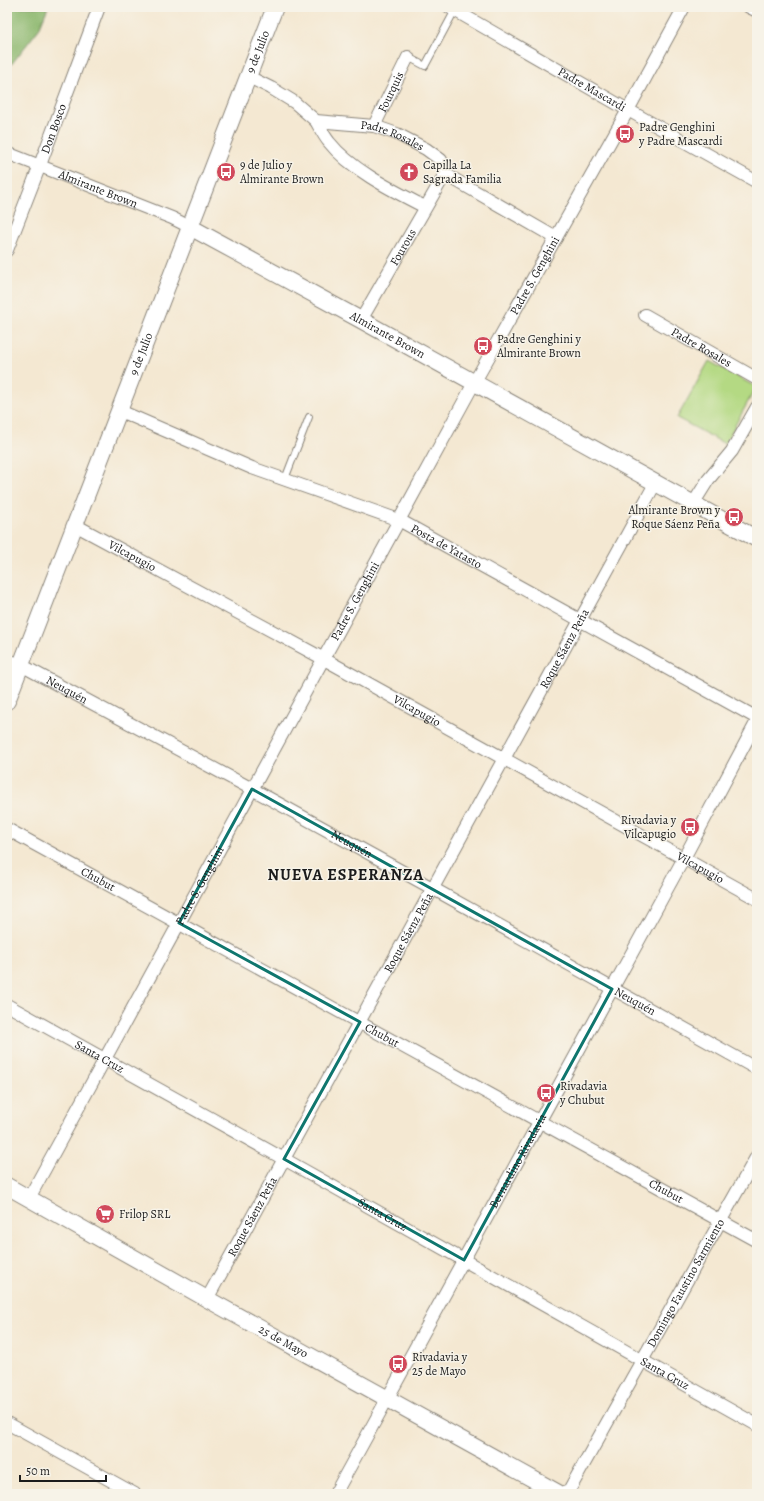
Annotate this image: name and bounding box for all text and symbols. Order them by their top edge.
street label: 9 de Julio [242,28,273,75]
street label: Padre Mascardi [555,63,629,115]
street label: Fourquis [374,69,408,115]
street label: Don Bosco [37,101,70,156]
street label: Padre Rosales [360,117,427,155]
place label: Padre Genghini y Padre Mascardi [638,119,723,149]
bus stop icon: Padre Genghini y Padre Mascardi [614,123,636,145]
place label: 9 de Julio y Almirante Brown [239,157,324,187]
place label: Capilla La Sagrada Familia [423,157,502,187]
bus stop icon: 9 de Julio y Almirante Brown [215,161,237,183]
church icon: Capilla La Sagrada Familia [398,161,420,183]
street label: Almirante Brown [55,166,141,212]
street label: Fourous [386,226,420,268]
street label: Padre S. Genghini [506,233,563,318]
street label: Almirante Brown [346,307,428,362]
street label: Padre Rosales [668,324,735,371]
street label: 9 de Julio [126,330,156,378]
place label: Padre Genghini y Almirante Brown [496,331,581,361]
bus stop icon: Padre Genghini y Almirante Brown [472,335,494,357]
place label: Almirante Brown y Roque Sáenz Peña [628,502,721,532]
bus stop icon: Almirante Brown y Roque Sáenz Peña [723,506,745,528]
street label: Posta de Yatasto [408,520,485,572]
street label: Vilcapugio [105,536,159,575]
street label: Padre S. Genghini [327,559,383,643]
street label: Roque Sáenz Peña [536,606,593,692]
street label: Neuquén [43,672,91,708]
street label: Vilcapugio [389,690,444,730]
place label: Rivadavia y Vilcapugio [621,812,677,842]
bus stop icon: Rivadavia y Vilcapugio [679,816,701,838]
street label: Neuquén [328,826,376,862]
street label: Padre S. Genghini [172,843,228,928]
street label: Vilcapugio [673,847,727,887]
street label: Chubut [78,863,118,895]
district label: NUEVA ESPERANZA [268,864,424,886]
street label: Roque Sáenz Peña [380,890,437,975]
street label: Neuquén [612,983,659,1019]
street label: Chubut [362,1019,402,1051]
street label: Santa Cruz [72,1036,127,1077]
place label: Rivadavia y Chubut [559,1078,608,1108]
bus stop icon: Rivadavia y Chubut [535,1082,557,1104]
street label: Bernardino Rivadavia [485,1110,551,1211]
street label: Roque Sáenz Peña [224,1173,281,1259]
street label: Chubut [646,1175,686,1207]
street label: Santa Cruz [355,1194,410,1235]
supermarket icon: Frilop SRL [94,1203,116,1225]
place label: Frilop SRL [119,1206,171,1222]
street label: Domingo Faustino Sarmiento [643,1216,728,1350]
street label: 25 de Mayo [256,1321,311,1361]
place label: Rivadavia y 25 de Mayo [412,1349,468,1379]
bus stop icon: Rivadavia y 25 de Mayo [387,1353,409,1375]
street label: Santa Cruz [637,1353,692,1393]
scale bar [20,1457,106,1483]
text: 50 m [26,1463,50,1479]

